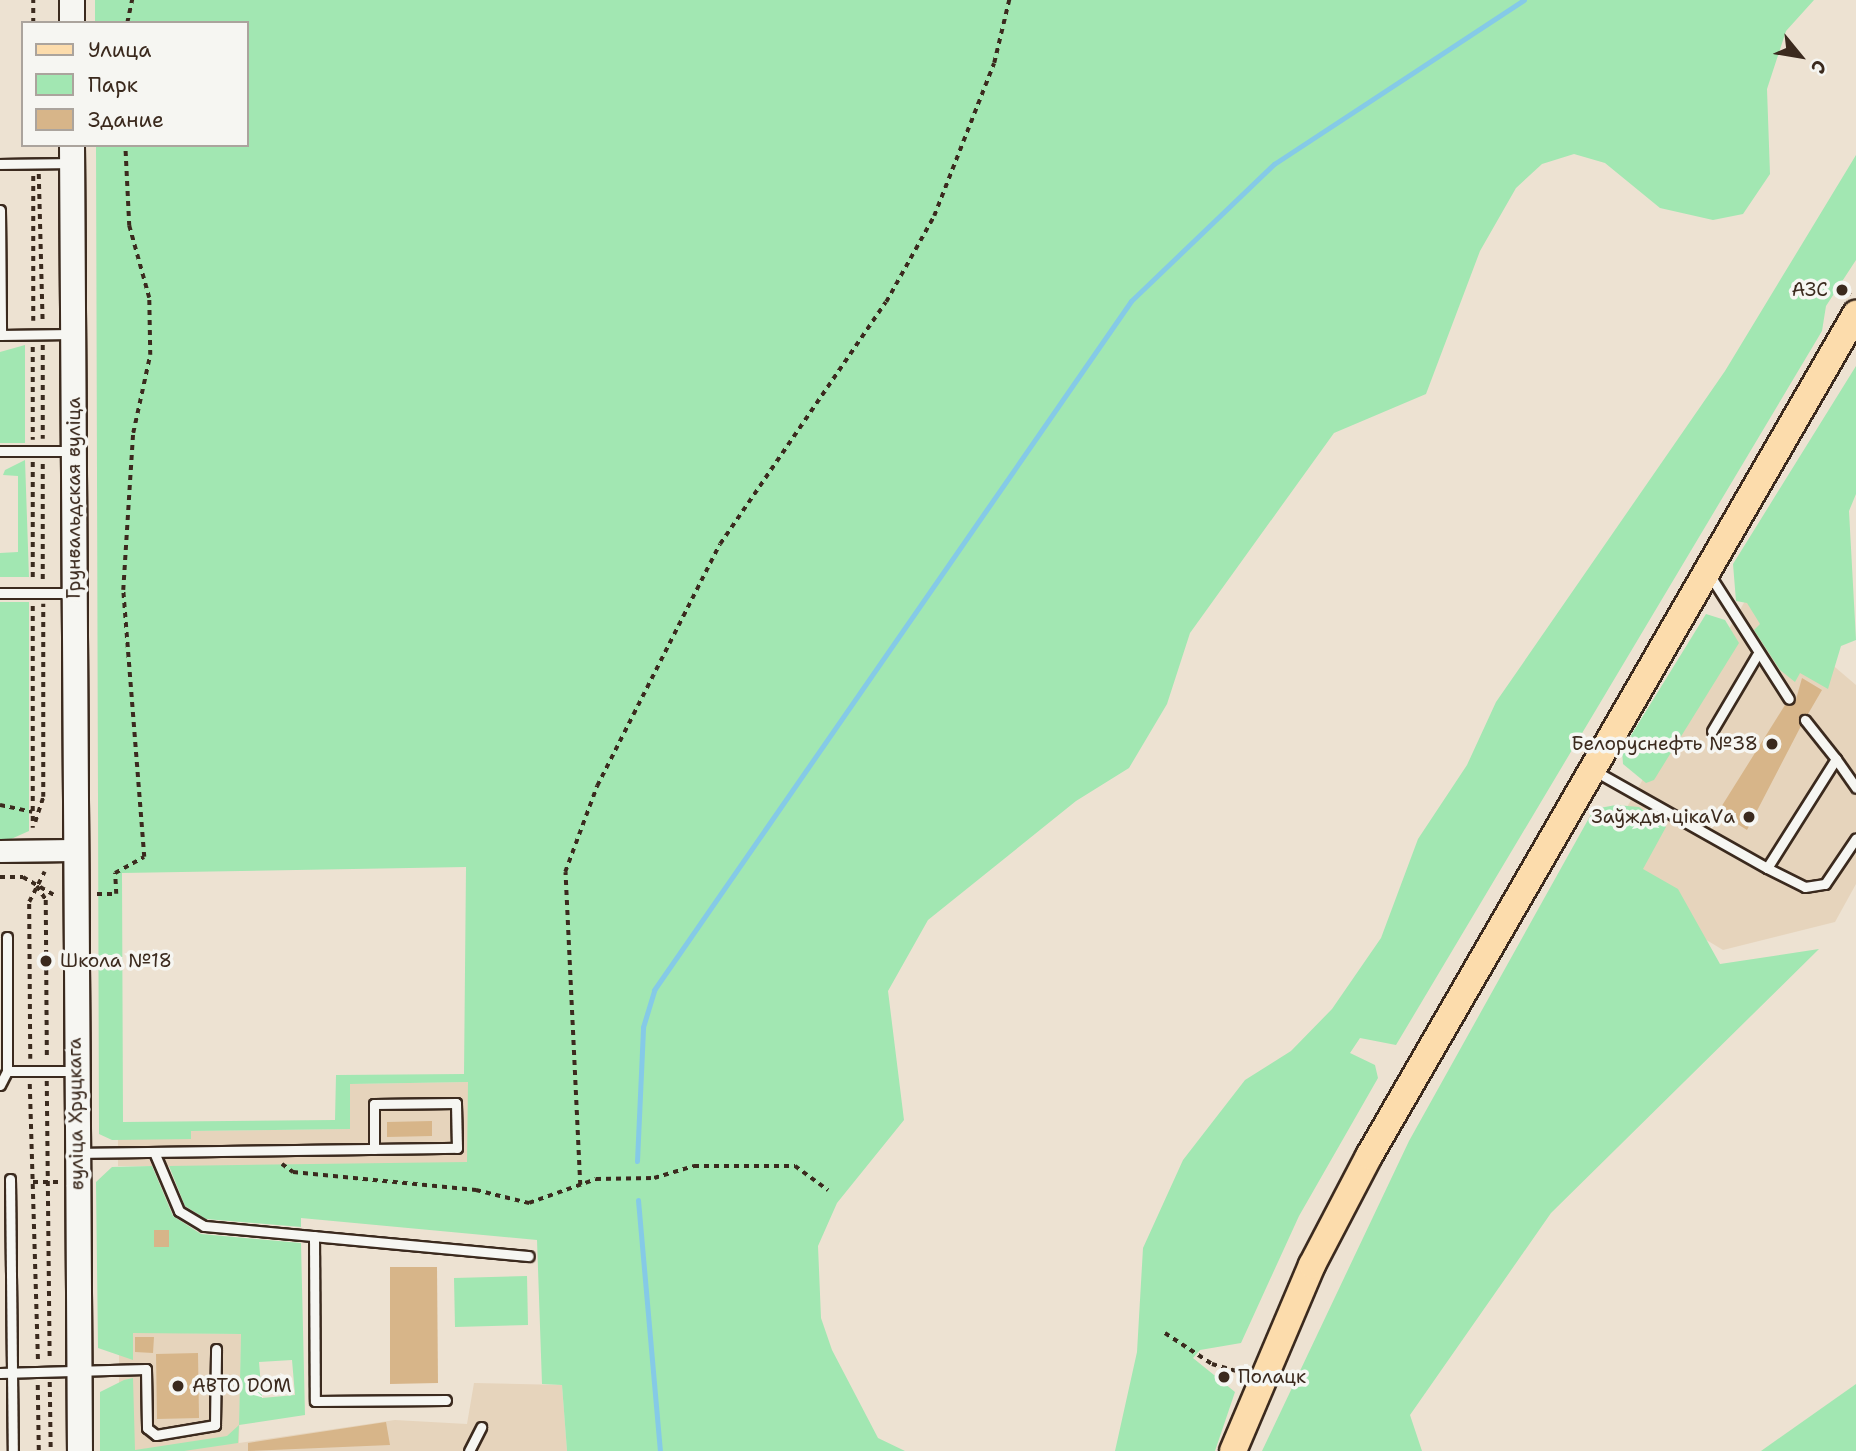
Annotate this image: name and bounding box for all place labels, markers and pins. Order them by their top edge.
place label: АЗС [1792,279,1828,301]
marker: АЗС [1834,282,1850,298]
place label: Белоруснефть №38 [1571,733,1758,755]
marker: Белоруснефть №38 [1764,736,1780,752]
place label: Заўжды цікаVа [1591,806,1735,828]
marker: Заўжды цікаVа [1741,809,1757,825]
place label: Школа №18 [60,950,172,972]
marker: Школа №18 [38,953,54,969]
place label: Полацк [1238,1366,1306,1388]
marker: Полацк [1216,1369,1232,1385]
place label: АВТО DOM [192,1375,291,1397]
marker: АВТО DOM [170,1378,186,1394]

